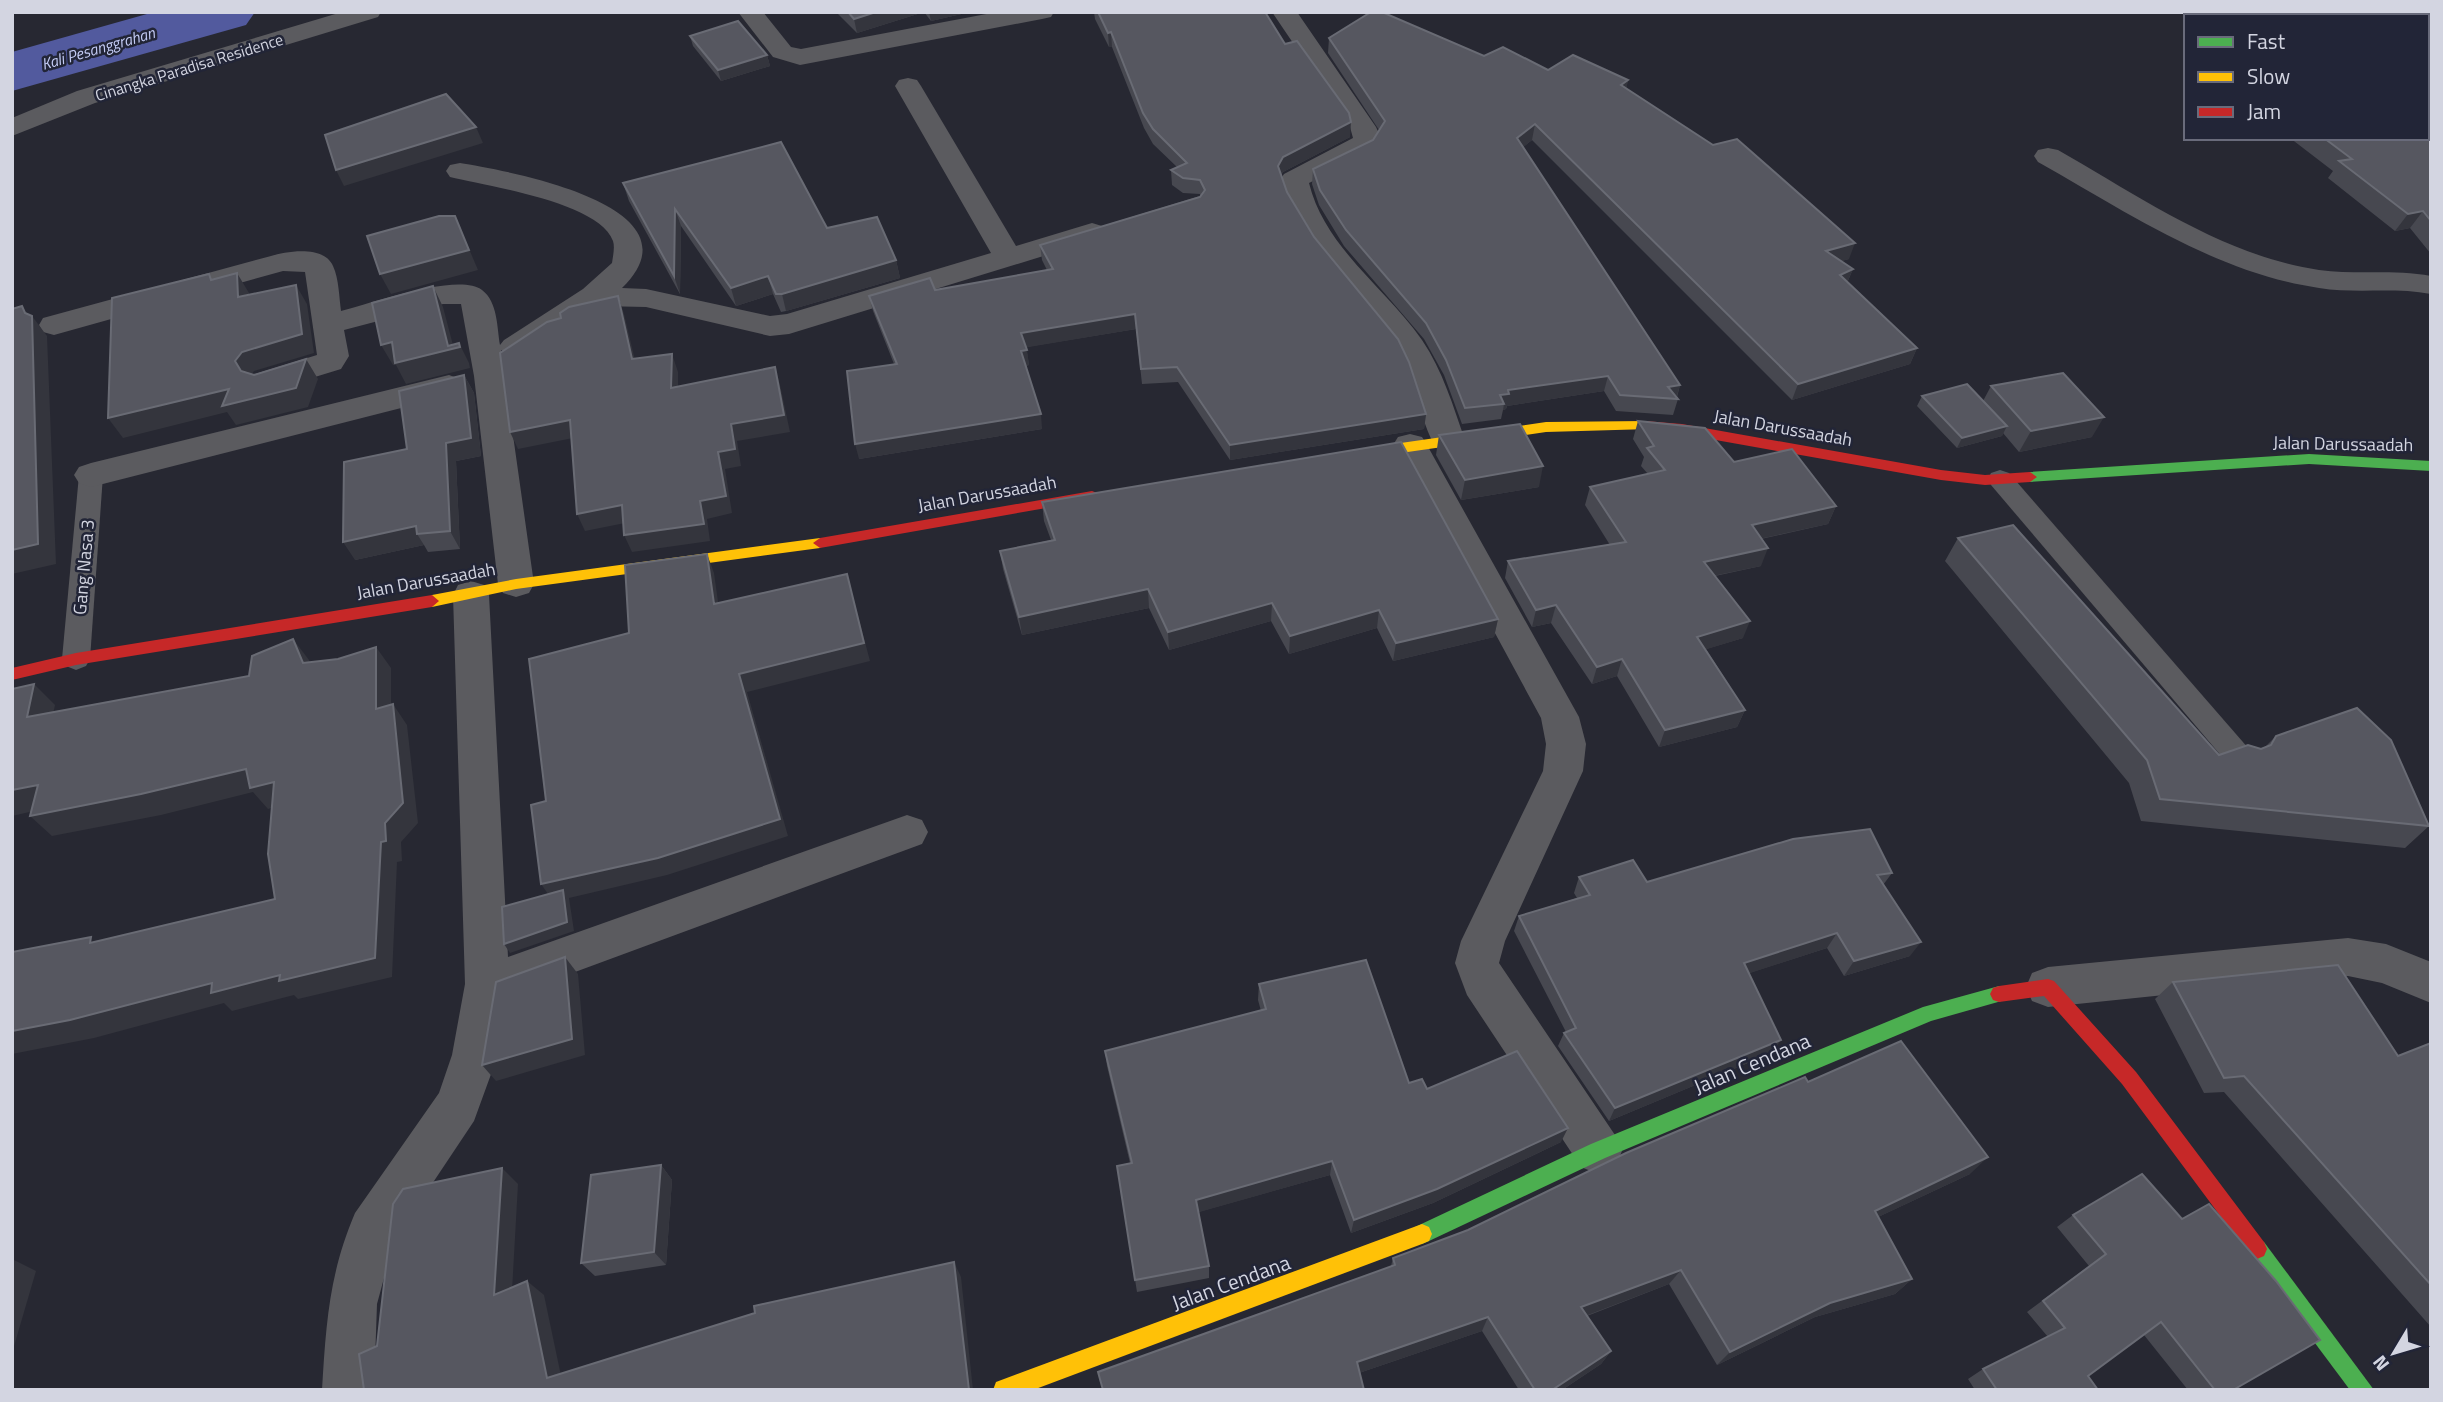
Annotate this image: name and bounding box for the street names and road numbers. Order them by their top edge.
street label: Cinangka Paradisa Residence [92,27,286,107]
street label: Jalan Darussaadah [1712,402,1855,453]
street label: Jalan Darussaadah [2273,429,2413,458]
street label: Jalan Darussaadah [915,468,1058,519]
street label: Gang Nasa 3 [66,518,101,616]
street label: Jalan Darussaadah [354,555,497,606]
street label: Jalan Cendana [1688,1024,1816,1102]
street label: Jalan Cendana [1167,1246,1295,1318]

